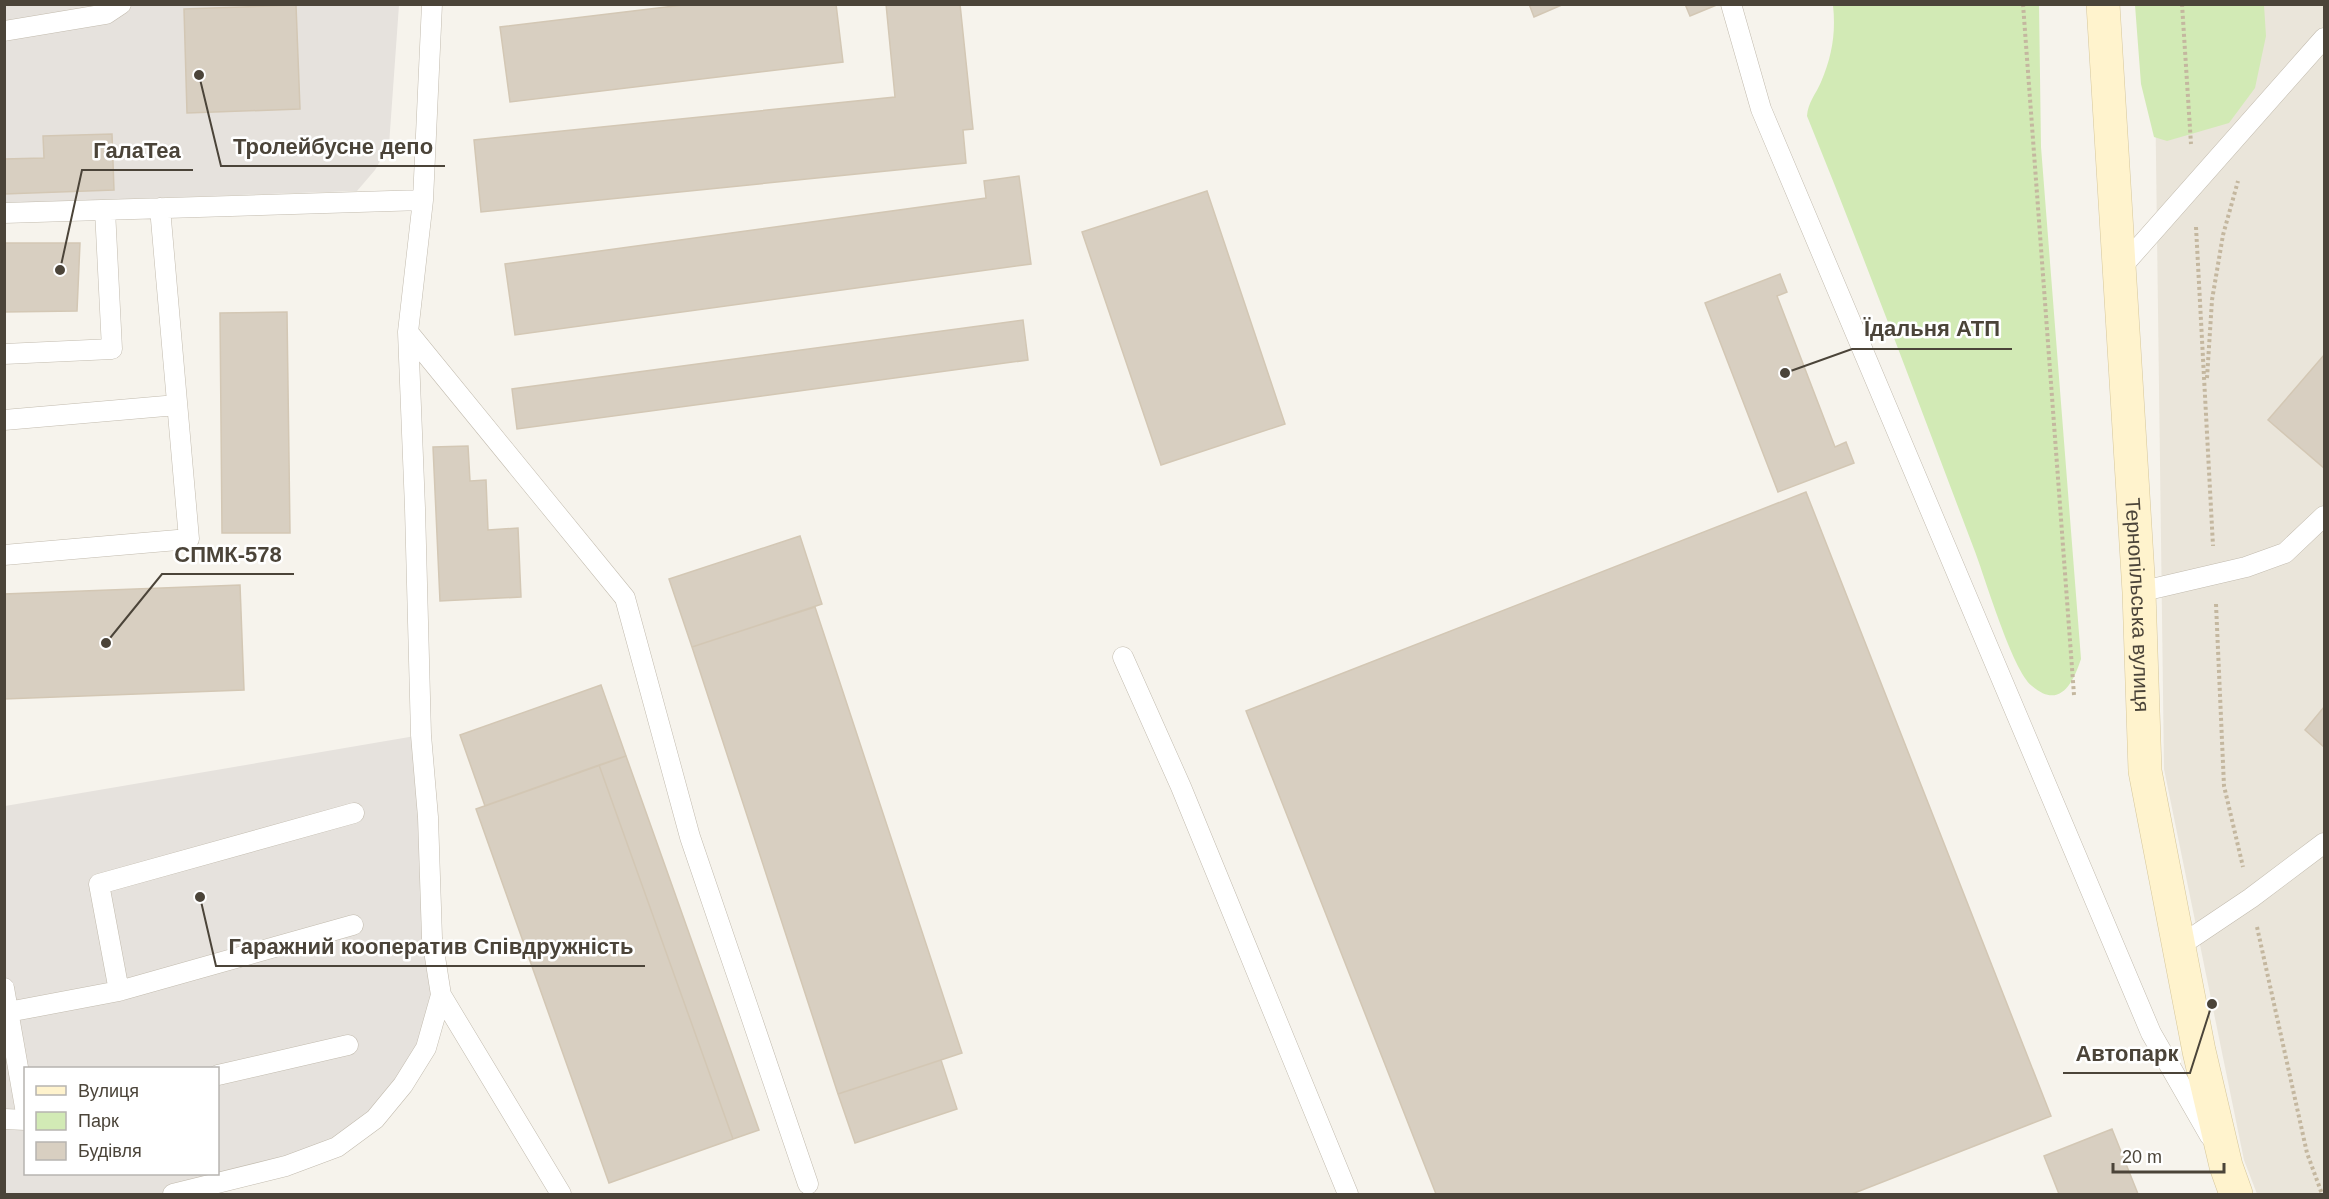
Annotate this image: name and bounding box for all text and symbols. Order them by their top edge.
callout: Тролейбусне депо [221,126,445,166]
callout: ГалаТеа [82,130,193,170]
text: Тролейбусне депо [233,134,433,159]
text: ГалаТеа [93,138,181,163]
callout: Їдальня АТП [1852,309,2012,349]
text: Їдальня АТП [1863,316,2000,341]
street label: Тернопільська вулиця [2122,497,2155,712]
callout: СПМК-578 [162,534,294,574]
text: СПМК-578 [174,542,282,567]
callout: Гаражний кооператив Співдружність [216,926,645,966]
text: Гаражний кооператив Співдружність [229,934,633,959]
callout: Автопарк [2063,1033,2190,1073]
text: Автопарк [2075,1041,2179,1066]
legend [24,1067,219,1175]
text: Вулиця [78,1081,139,1101]
text: Парк [78,1111,119,1131]
scale bar [2113,1136,2224,1174]
text: Будівля [78,1141,142,1161]
text: 20 m [2122,1147,2162,1167]

